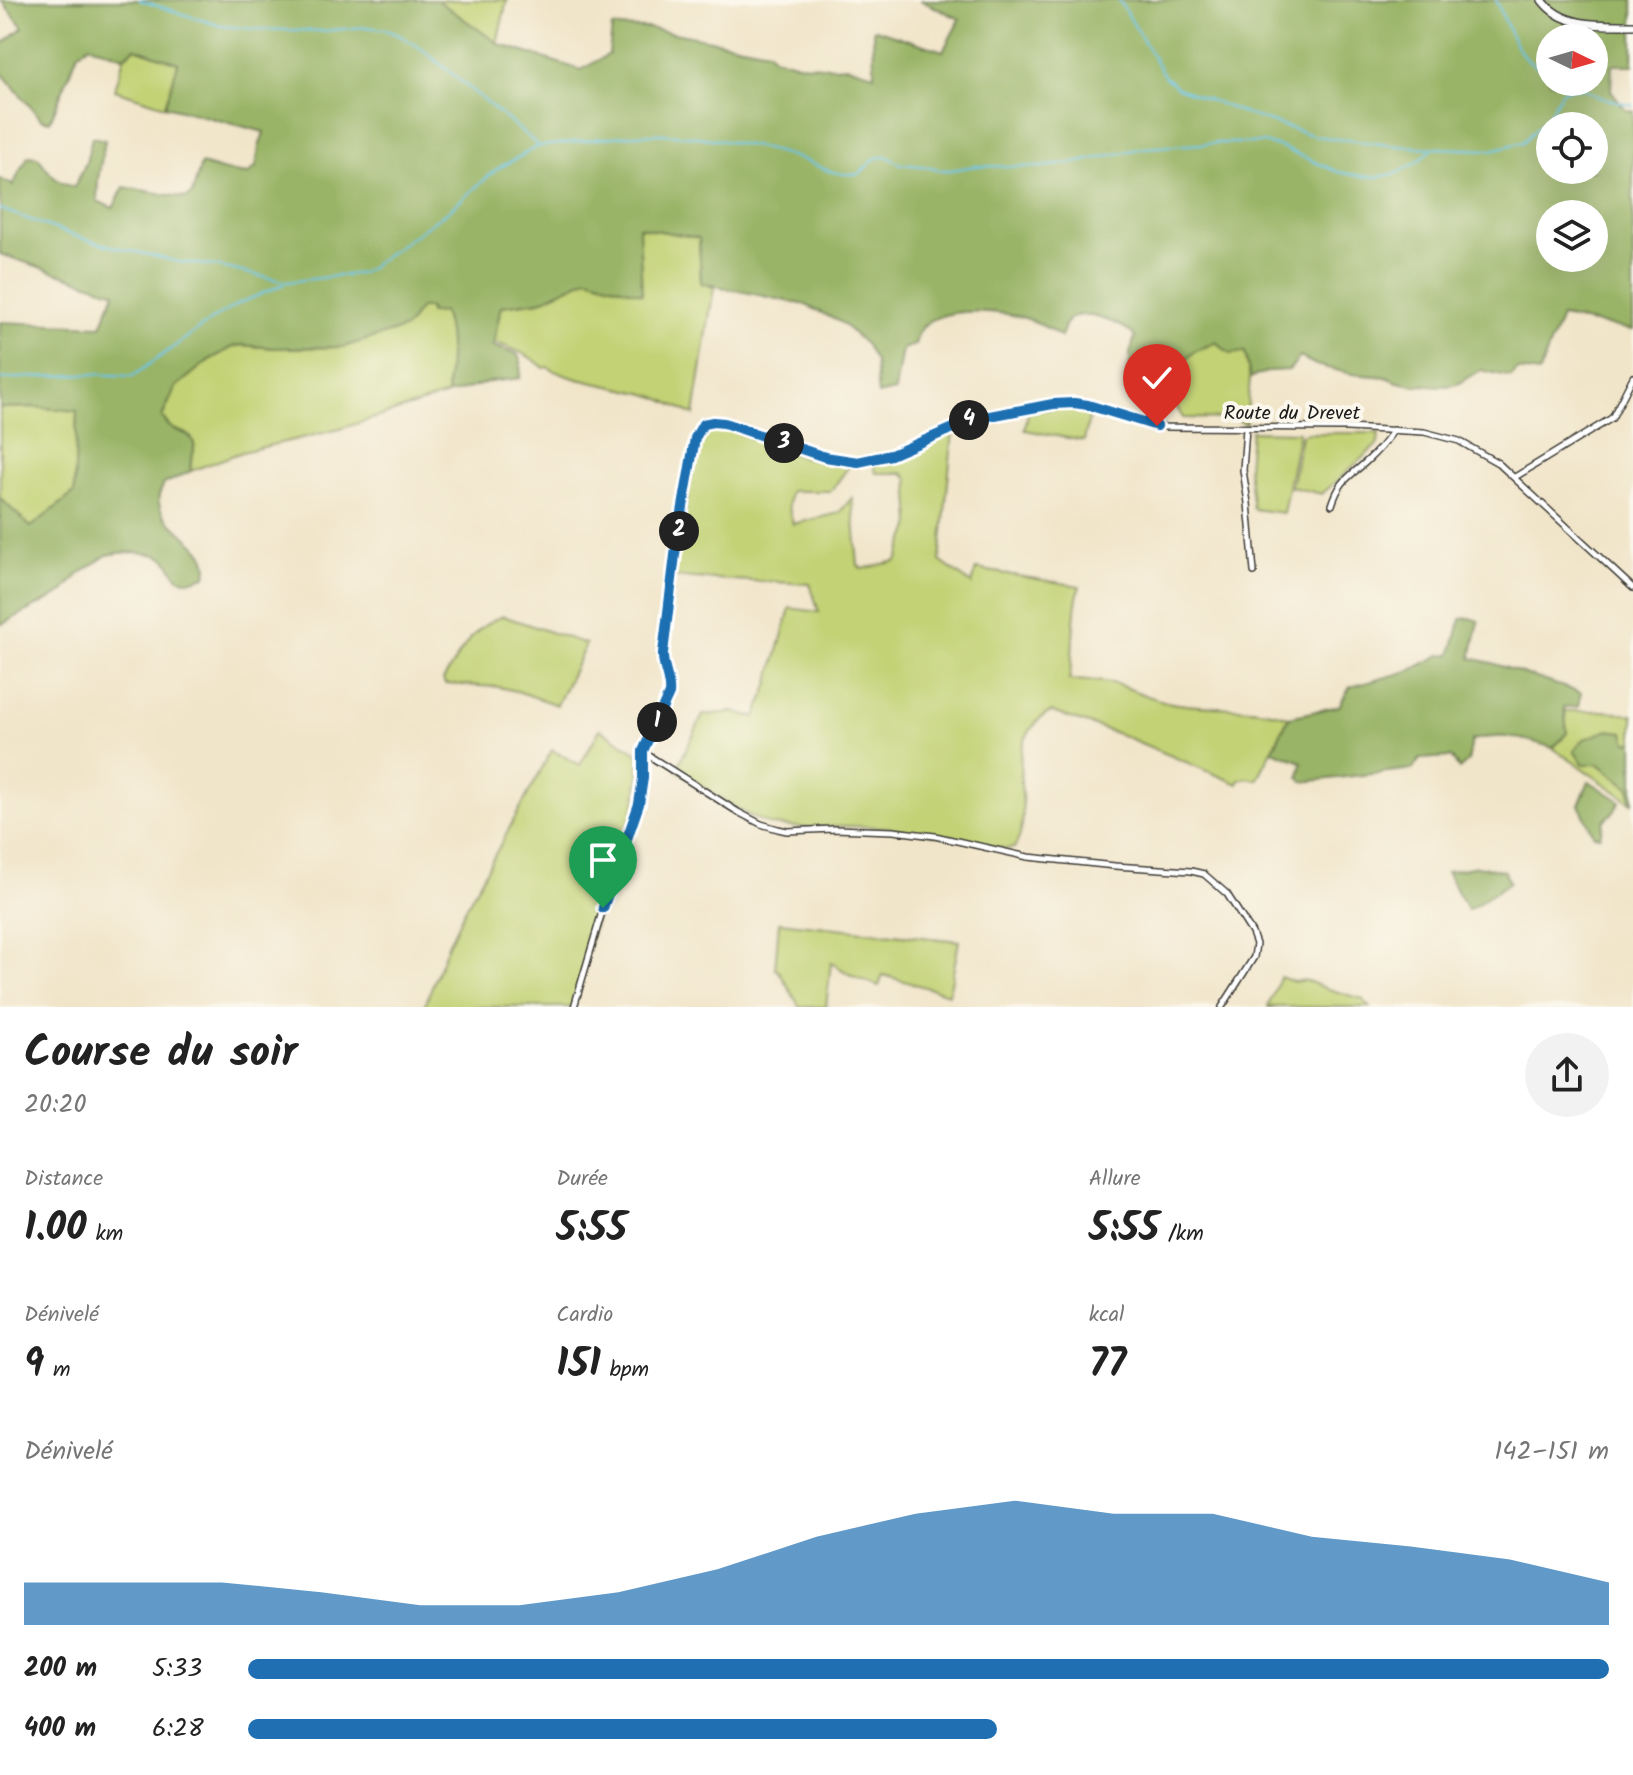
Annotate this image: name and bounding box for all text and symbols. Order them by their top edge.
north arrow [1536,24,1608,96]
map controls [1536,24,1608,272]
button: locate [1536,112,1608,184]
button: layers [1536,200,1608,272]
pin [1123,344,1191,426]
icon: check [1135,356,1179,400]
street label: Route du Drevet [1224,398,1360,430]
pin: 4 [949,400,989,440]
text: 4 [963,402,975,437]
pin: 3 [764,423,804,463]
text: 3 [778,425,790,460]
pin: 2 [659,511,699,551]
text: 2 [673,513,685,548]
pin: 1 [637,702,677,742]
text: 1 [654,704,660,739]
pin [569,826,637,908]
icon: arrive [581,838,625,882]
text: Course du soir [24,1019,298,1089]
button: share [1525,1033,1609,1117]
text: 20:20 [24,1084,87,1126]
text: Distance [24,1162,103,1197]
text: Durée [556,1162,608,1197]
text: Allure [1089,1162,1141,1197]
text: 1.00 [24,1197,87,1261]
text: 5:55 [556,1197,627,1261]
text: 5:55 [1089,1197,1159,1261]
text: km [87,1217,123,1252]
text: /km [1159,1217,1204,1252]
text: Dénivelé [24,1298,99,1333]
text: Cardio [556,1298,613,1333]
text: kcal [1089,1298,1124,1333]
text: 9 [24,1333,44,1397]
text: 151 [556,1333,601,1397]
text: 77 [1089,1333,1126,1397]
text: m [44,1353,71,1388]
text: bpm [601,1353,649,1388]
text: Dénivelé [24,1431,113,1473]
text: 142–151 m [1494,1431,1609,1473]
text: 200 m [24,1648,97,1690]
text: 5:33 [152,1648,202,1690]
text: 400 m [24,1708,96,1750]
text: 6:28 [152,1708,204,1750]

